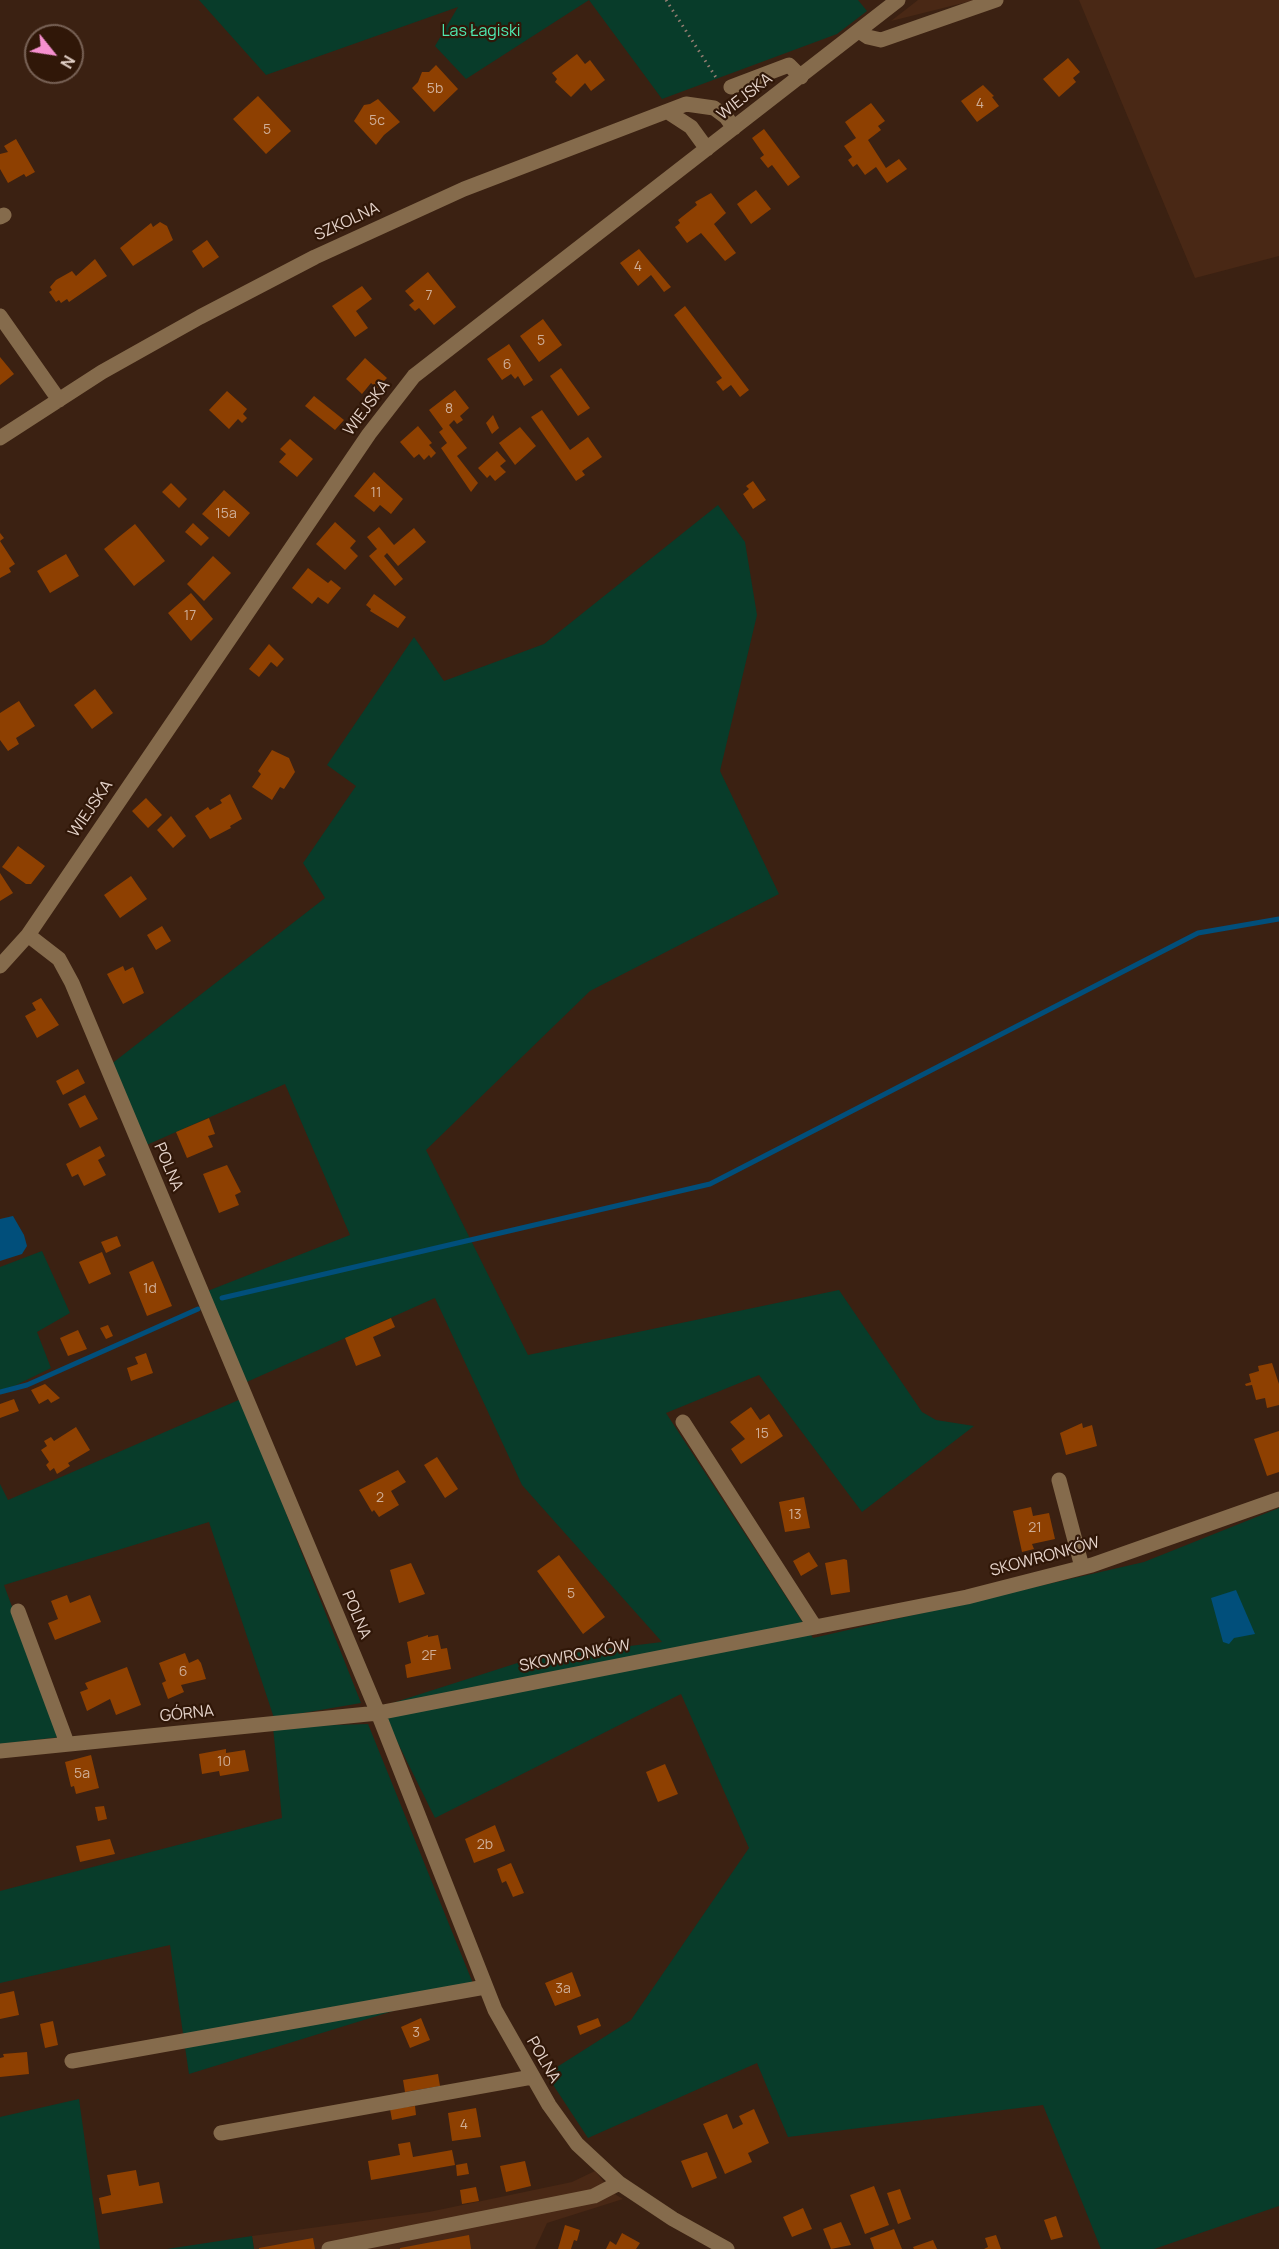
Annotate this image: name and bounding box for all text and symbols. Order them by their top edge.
park label: Las Łagiski [441,22,521,42]
north arrow [24,24,84,84]
text: N [55,52,80,72]
street label: WIEJSKA [714,70,776,124]
house number: 5b [427,81,443,97]
house number: 4 [976,96,984,112]
house number: 5c [369,113,385,129]
house number: 5 [263,122,271,138]
street label: SZKOLNA [311,199,383,245]
house number: 4 [634,259,642,275]
house number: 7 [425,288,433,304]
house number: 5 [537,333,545,349]
house number: 6 [503,357,511,373]
street label: WIEJSKA [340,376,394,440]
house number: 8 [445,401,453,417]
house number: 11 [371,485,381,501]
house number: 15a [215,506,237,522]
house number: 17 [184,608,196,624]
street label: WIEJSKA [65,777,117,841]
street label: POLNA [149,1140,187,1194]
house number: 1d [143,1281,157,1297]
house number: 15 [755,1426,769,1442]
house number: 2 [376,1490,384,1506]
house number: 13 [788,1507,802,1523]
house number: 21 [1028,1520,1042,1536]
street label: SKOWRONKÓW [988,1533,1102,1581]
house number: 5 [567,1586,575,1602]
street label: POLNA [337,1588,375,1642]
street label: SKOWRONKÓW [518,1636,632,1676]
house number: 2F [421,1648,437,1664]
house number: 6 [179,1664,187,1680]
street label: GÓRNA [159,1702,215,1726]
house number: 10 [217,1754,231,1770]
house number: 5a [74,1766,90,1782]
house number: 2b [477,1837,493,1853]
house number: 3a [555,1981,571,1997]
house number: 3 [412,2025,420,2041]
street label: POLNA [522,2033,564,2087]
house number: 4 [460,2117,468,2133]

